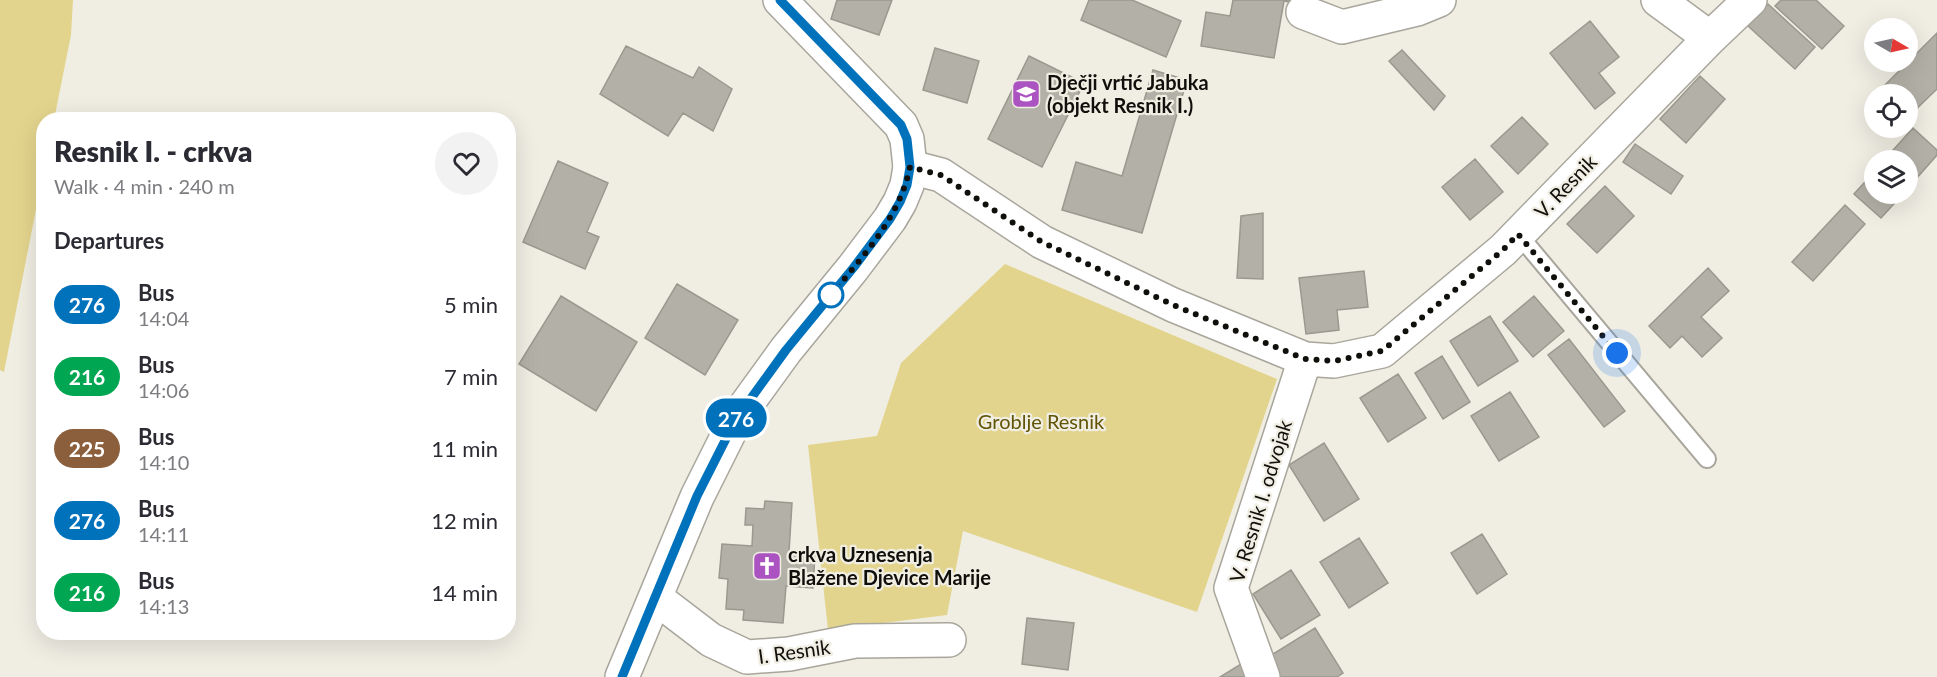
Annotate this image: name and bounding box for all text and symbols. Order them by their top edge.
north arrow [1864,18,1918,72]
map controls [1864,18,1918,204]
place label: Dječji vrtić Jabuka (objekt Resnik I.) [1047,70,1209,117]
school or university icon: Dječji vrtić Jabuka (objekt Resnik I.) [1010,78,1042,110]
button: locate [1864,84,1918,138]
button: heart [435,132,498,195]
text: Resnik I. - crkva [54,134,253,168]
street label: V. Resnik [1529,149,1602,223]
button: layers [1864,150,1918,204]
text: Walk · 4 min · 240 m [54,174,235,198]
text: Departures [54,227,164,254]
text: Bus [138,279,174,306]
unlabelled marker [818,282,844,308]
text: 5 min [444,291,498,318]
text: 276 [69,292,105,317]
text: 14:04 [138,306,189,330]
your location [1602,338,1632,368]
text: Bus [138,351,174,378]
text: 7 min [444,363,498,390]
text: 216 [69,364,105,389]
text: 14:06 [138,378,189,402]
line badge: 276 [702,398,771,438]
text: 276 [718,406,754,431]
park label: Groblje Resnik [978,409,1105,433]
street label: V. Resnik I. odvojak [1224,416,1296,585]
text: Bus [138,423,174,450]
text: 11 min [431,435,498,462]
text: 225 [69,436,105,461]
text: 14:10 [138,450,189,474]
text: Bus [138,495,174,522]
text: 12 min [431,507,498,534]
text: 276 [69,508,105,533]
text: 14:11 [138,522,189,546]
place label: crkva Uznesenja Blažene Djevice Marije [788,542,991,589]
church icon: crkva Uznesenja Blažene Djevice Marije [751,550,783,582]
text: Bus [138,567,174,594]
text: 14 min [431,579,498,606]
text: 216 [69,580,105,605]
text: 14:13 [138,594,189,618]
street label: I. Resnik [756,634,832,668]

